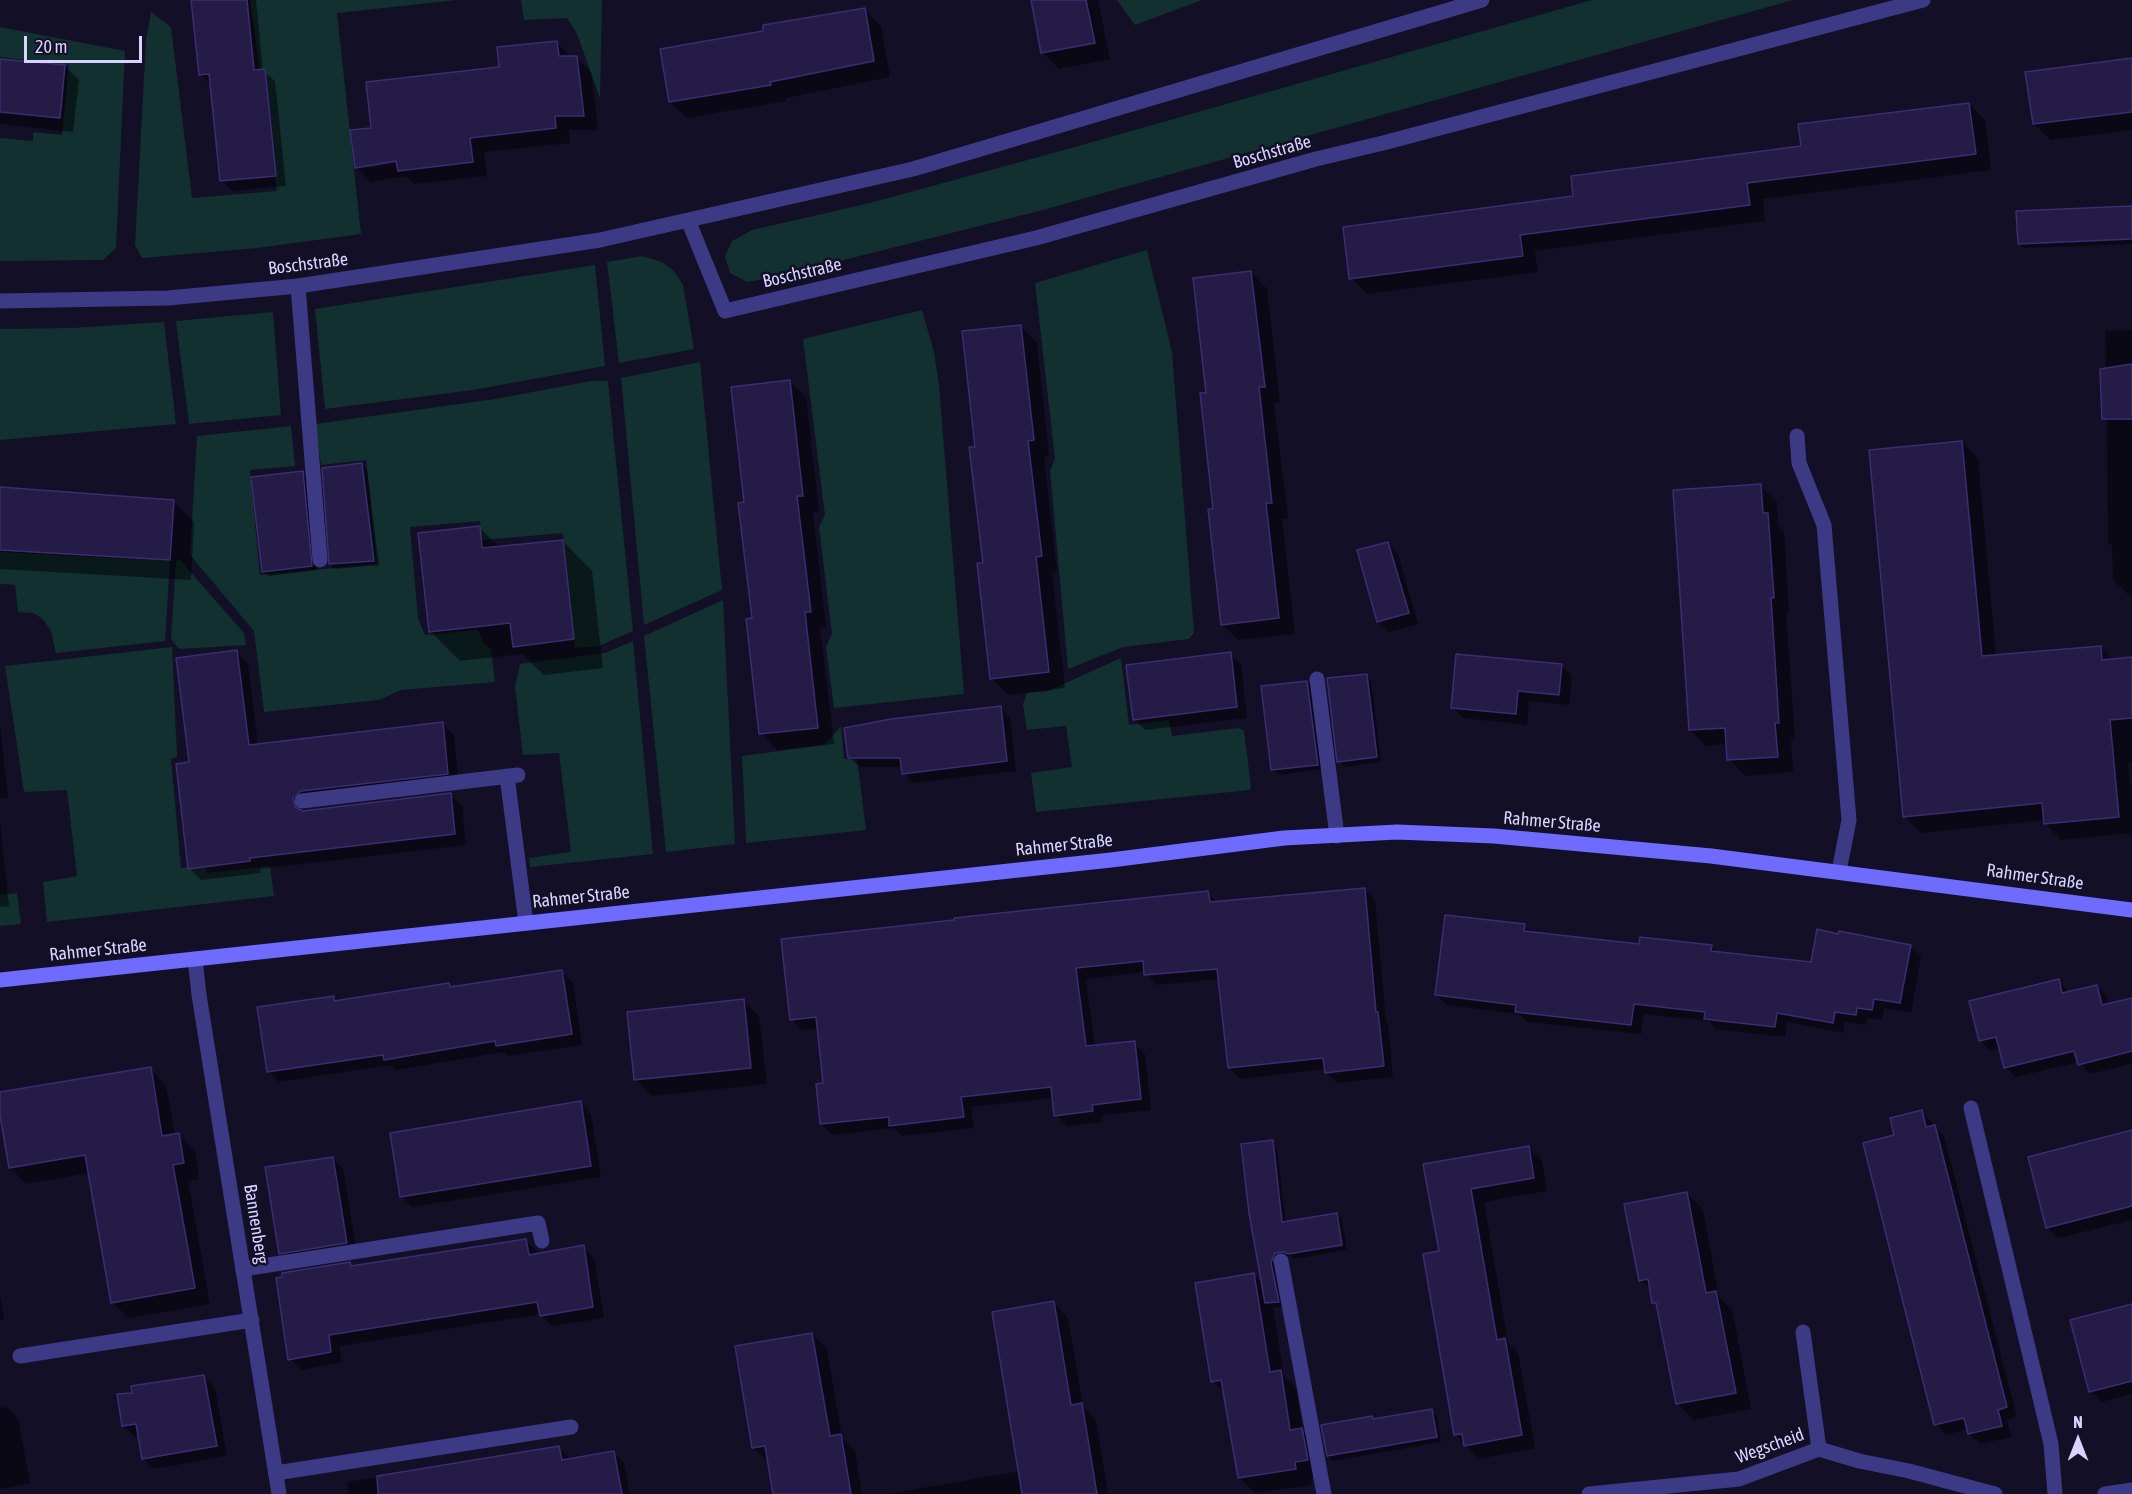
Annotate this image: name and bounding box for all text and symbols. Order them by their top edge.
scale bar [27,24,146,62]
text: 20 m [35,36,67,57]
street label: Boschstraße [1230,131,1314,173]
street label: Boschstraße [267,248,349,280]
street label: Boschstraße [760,253,844,293]
street label: Rahmer Straße [1502,807,1602,837]
street label: Rahmer Straße [1014,829,1114,861]
street label: Rahmer Straße [1985,860,2085,894]
street label: Rahmer Straße [531,881,631,913]
street label: Rahmer Straße [48,934,148,966]
street label: Bannenberg [239,1183,273,1265]
north arrow [2048,1410,2108,1470]
text: N [2073,1413,2083,1431]
street label: Wegscheid [1733,1424,1807,1468]

